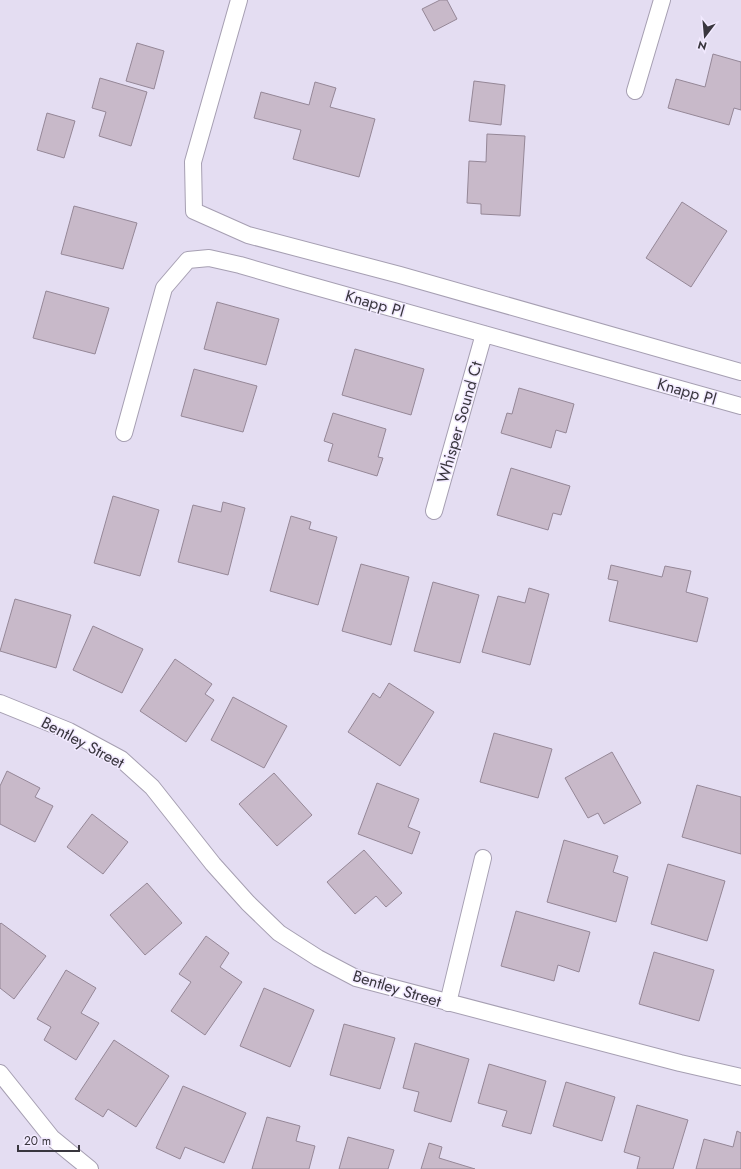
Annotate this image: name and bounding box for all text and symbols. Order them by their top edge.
north arrow [685,16,725,56]
text: N [696,37,709,55]
street label: Knapp Pl [343,284,407,323]
street label: Whisper Sound Ct [431,358,488,486]
street label: Knapp Pl [655,372,719,411]
street label: Bentley Street [37,711,129,774]
street label: Bentley Street [350,964,444,1013]
scale bar [18,1127,79,1153]
text: 20 m [24,1132,51,1150]

